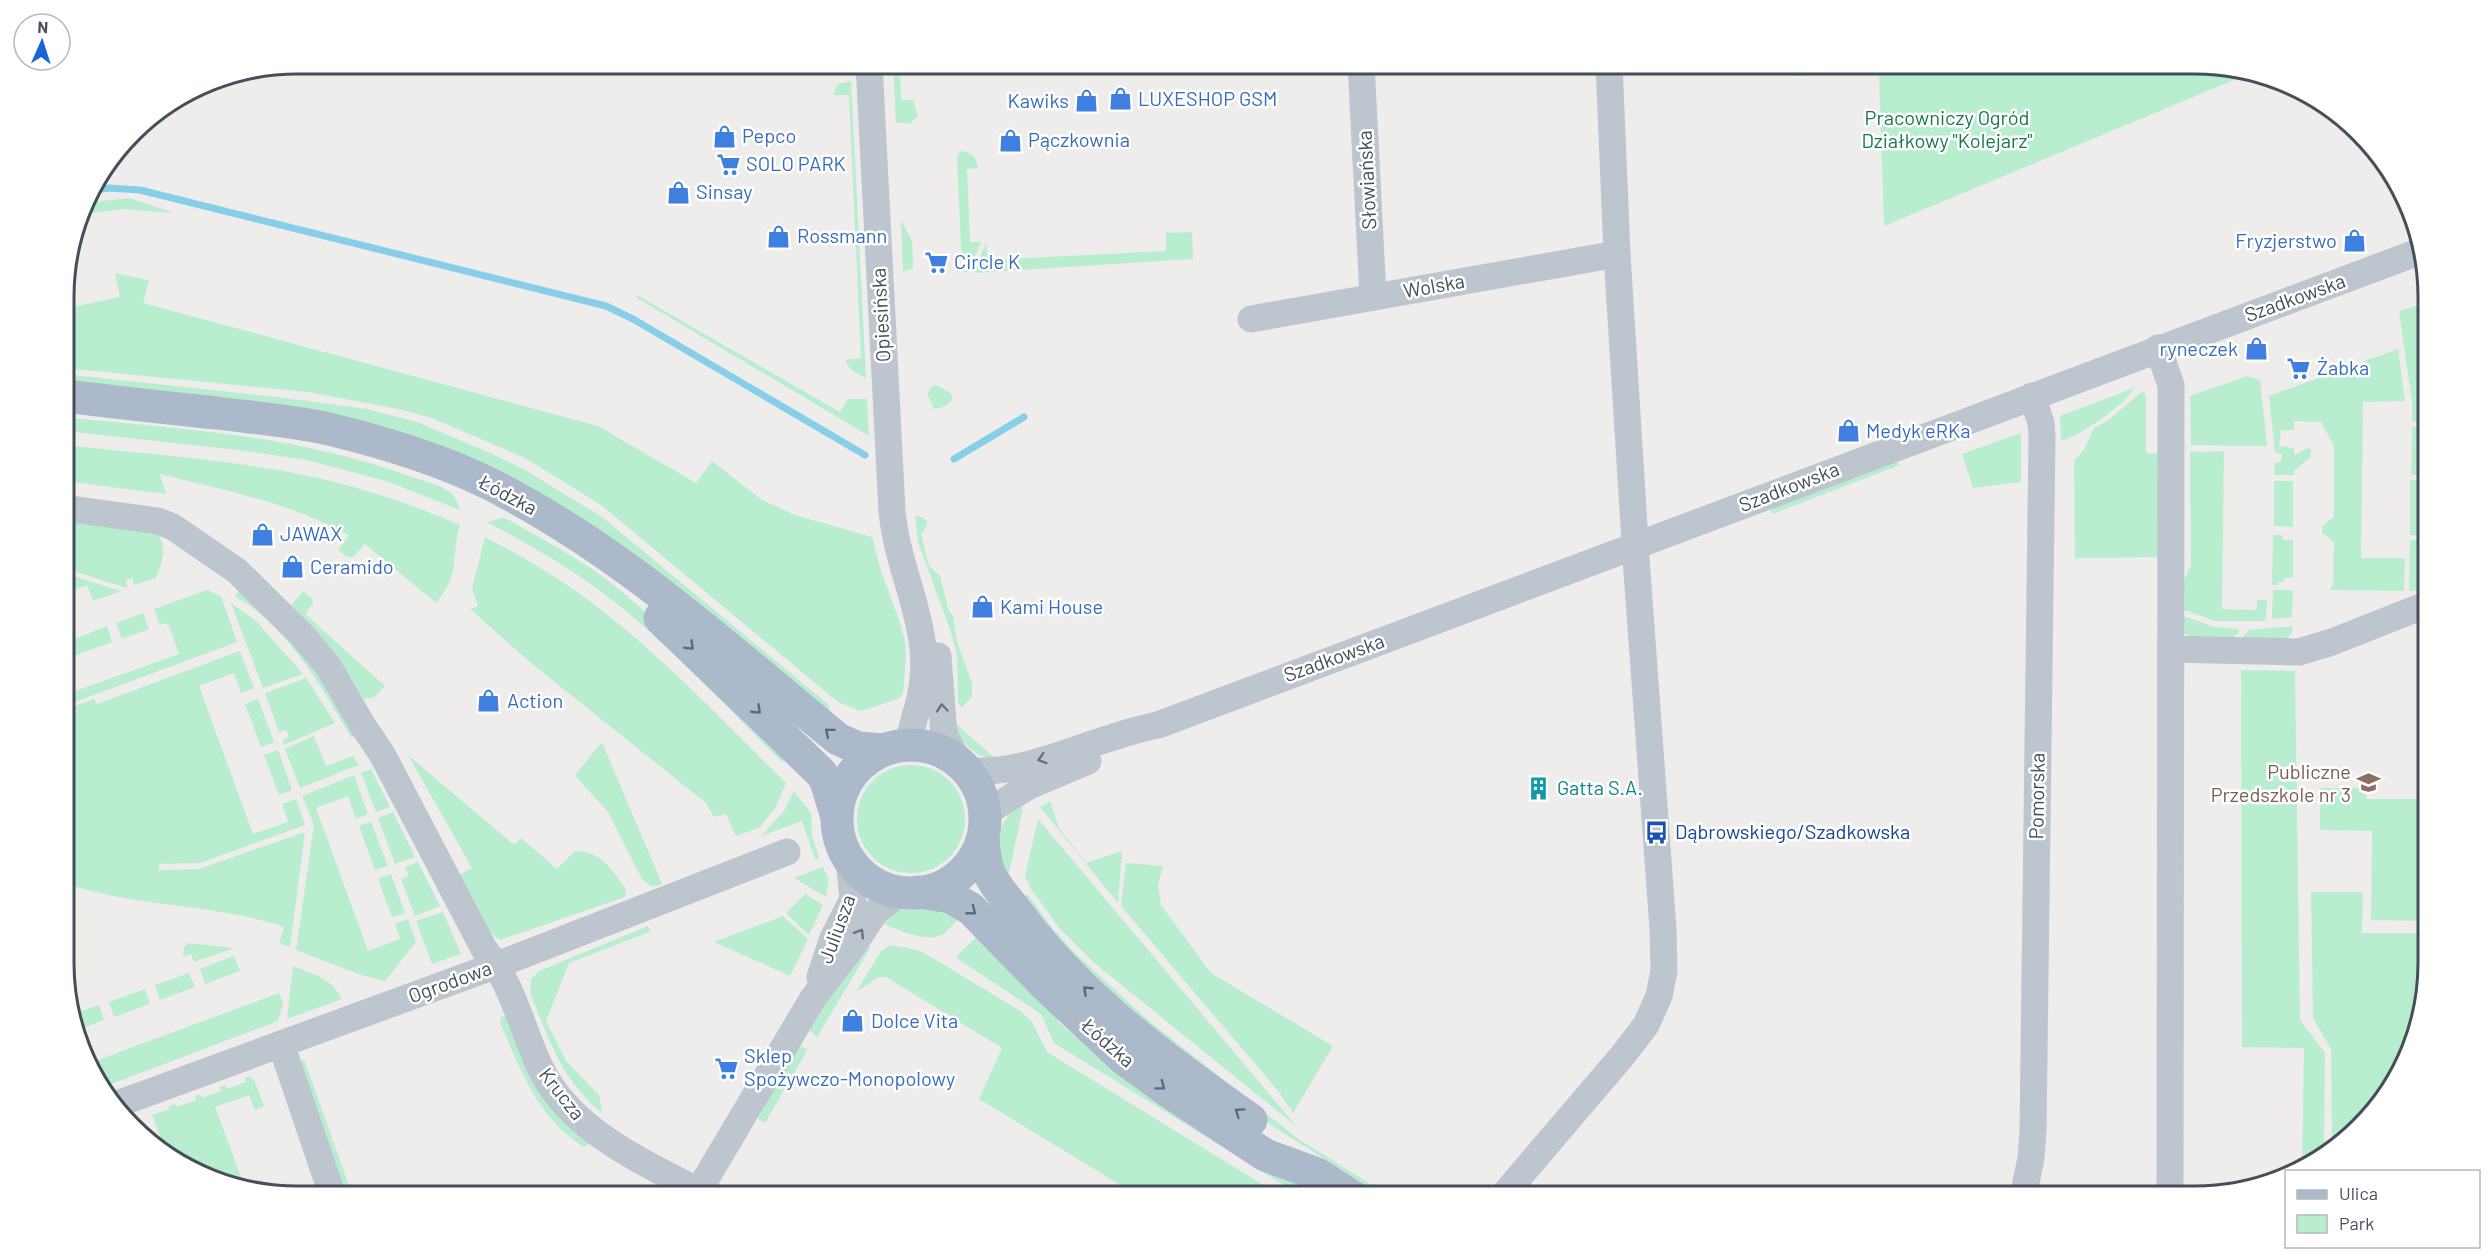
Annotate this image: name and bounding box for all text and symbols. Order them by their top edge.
north arrow [12,12,72,72]
text: N [37,17,49,36]
shop icon: LUXESHOP GSM [1107,86,1133,112]
place label: LUXESHOP GSM [1138,86,1277,110]
place label: Kawiks [1008,88,1069,112]
shop icon: Kawiks [1074,88,1100,114]
park label: Pracowniczy Ogród Działkowy "Kolejarz" [1861,105,2033,152]
shop icon: Pepco [711,123,737,149]
place label: Pepco [742,123,796,147]
shop icon: Pączkownia [997,127,1023,153]
place label: Pączkownia [1028,127,1130,151]
street label: Słowiańska [1351,130,1381,230]
supermarket icon: SOLO PARK [715,151,741,177]
place label: SOLO PARK [746,151,846,175]
shop icon: Sinsay [665,179,691,205]
place label: Sinsay [696,179,753,203]
shop icon: Rossmann [766,223,792,249]
place label: Rossmann [797,223,887,247]
place label: Fryzjerstwo [2235,228,2337,252]
shop icon: Fryzjerstwo [2342,228,2368,254]
supermarket icon: Circle K [923,249,949,275]
place label: Circle K [954,249,1020,273]
street label: Opiesińska [866,267,894,363]
street label: Wolska [1401,268,1466,302]
street label: Szadkowska [2241,268,2348,326]
place label: ryneczek [2160,336,2238,360]
shop icon: ryneczek [2243,336,2269,362]
supermarket icon: Żabka [2286,355,2312,381]
place label: Żabka [2317,355,2369,379]
shop icon: Medyk eRKa [1835,418,1861,444]
place label: Medyk eRKa [1866,418,1970,442]
street label: Szadkowska [1735,456,1842,516]
street label: Łódzka [474,468,542,519]
shop icon: JAWAX [249,521,275,547]
place label: JAWAX [280,521,342,545]
shop icon: Ceramido [279,554,305,580]
place label: Ceramido [310,554,394,578]
shop icon: Kami House [969,594,995,620]
place label: Kami House [1000,594,1103,618]
street label: Szadkowska [1280,628,1387,686]
one-way arrow [684,639,694,650]
shop icon: Action [476,688,502,714]
place label: Action [507,688,563,712]
one-way arrow [749,702,760,713]
one-way arrow [936,703,949,712]
one-way arrow [825,728,836,739]
one-way arrow [1037,752,1048,765]
street label: Pomorska [2023,752,2049,839]
place label: Publiczne Przedszkole nr 3 [2211,759,2351,806]
school or university icon: Publiczne Przedszkole nr 3 [2356,770,2382,796]
building icon: Gatta S.A. [1526,775,1552,801]
place label: Gatta S.A. [1557,775,1643,799]
bus stop icon: Dąbrowskiego/Szadkowska [1644,819,1670,845]
place label: Dąbrowskiego/Szadkowska [1675,819,1910,843]
street label: Juliusza [813,891,860,966]
one-way arrow [965,903,976,914]
one-way arrow [853,929,864,940]
street label: Ogrodowa [405,955,495,1007]
one-way arrow [1083,986,1093,997]
shop icon: Dolce Vita [840,1008,866,1034]
place label: Dolce Vita [871,1008,958,1032]
street label: Łódzka [1076,1012,1140,1072]
place label: Sklep Spożywczo-Monopolowy [744,1043,955,1090]
supermarket icon: Sklep Spożywczo-Monopolowy [713,1055,739,1081]
street label: Krucza [535,1062,591,1124]
one-way arrow [1154,1079,1165,1090]
one-way arrow [1235,1108,1246,1119]
legend [2285,1170,2480,1248]
text: Ulica [2339,1182,2378,1204]
text: Park [2339,1212,2374,1234]

